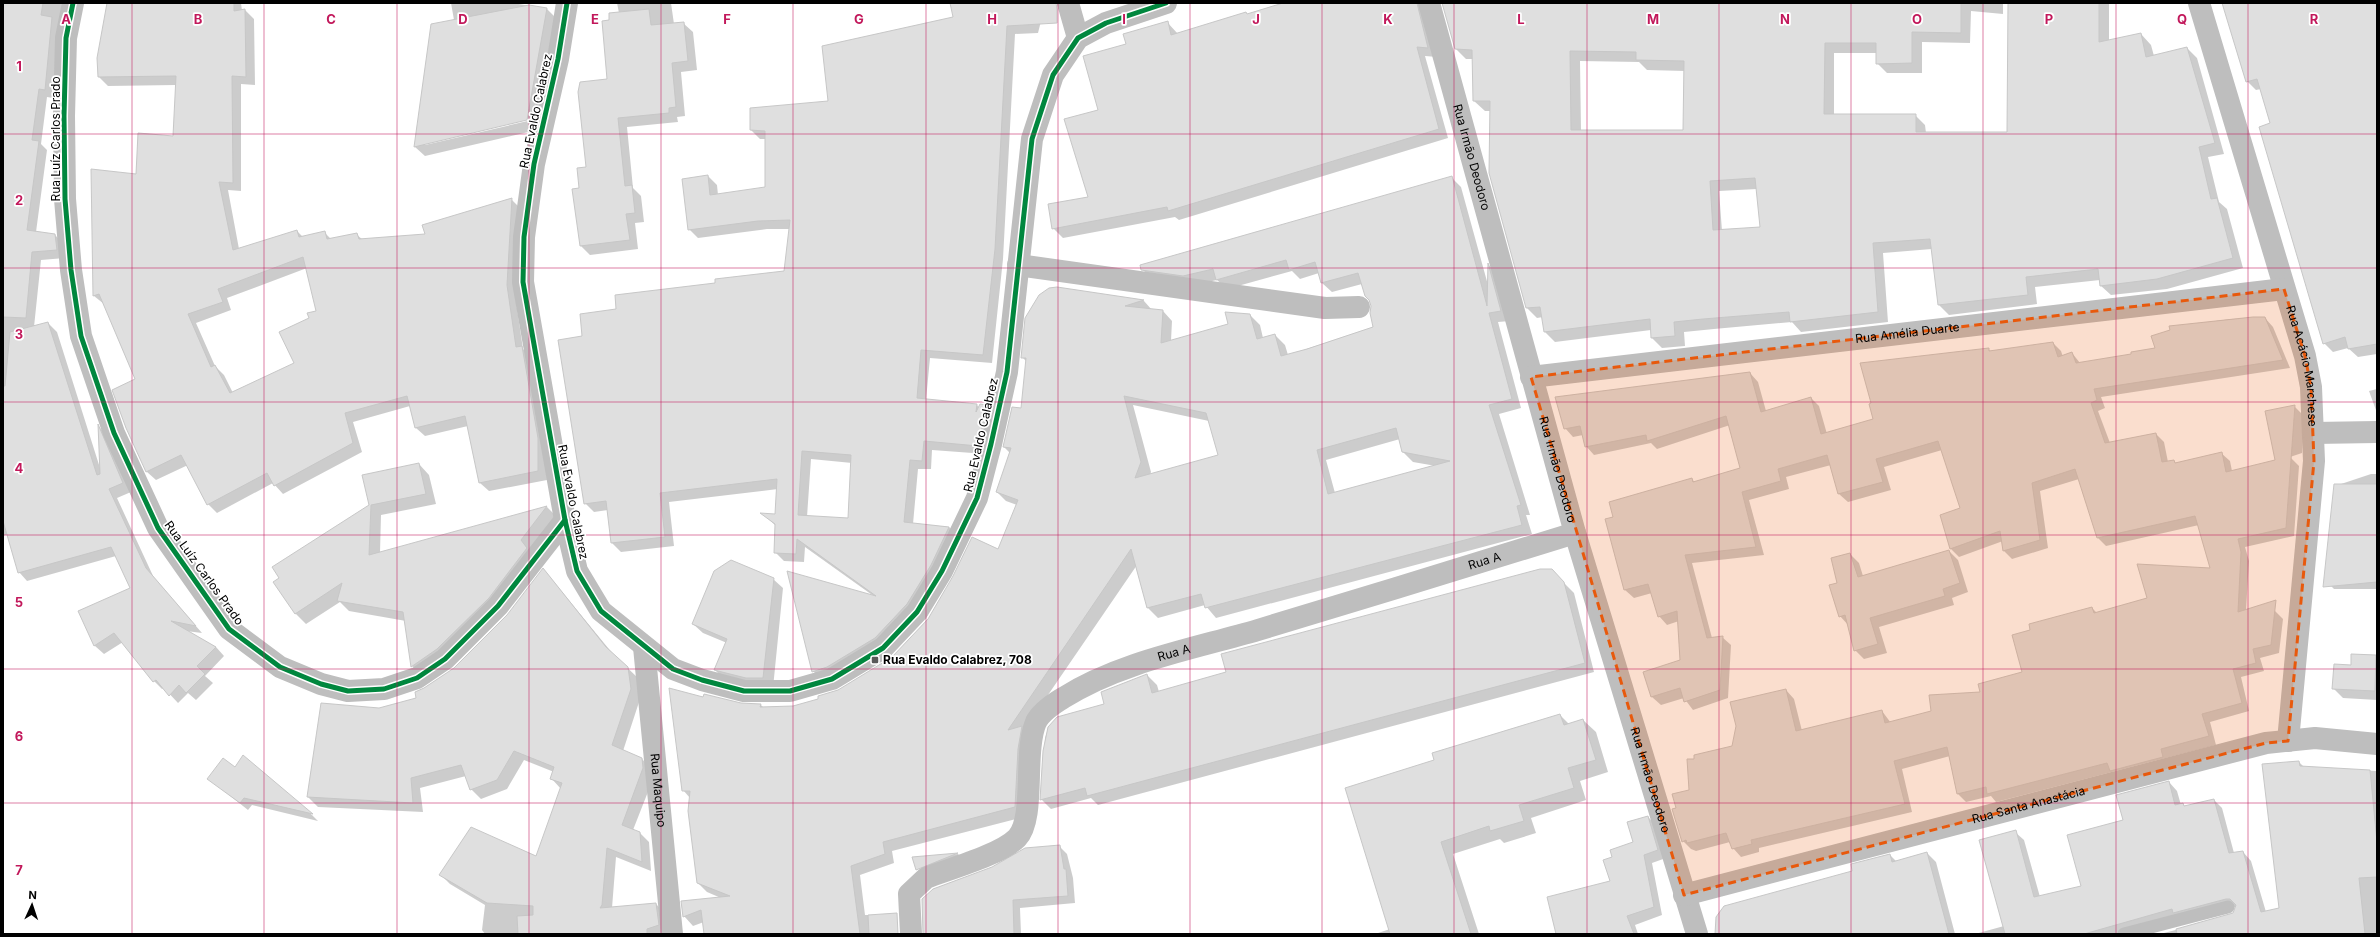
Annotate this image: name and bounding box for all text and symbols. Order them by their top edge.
text: A [61,11,71,27]
text: B [194,11,203,27]
text: C [326,11,336,27]
text: D [458,11,468,27]
text: E [591,11,599,27]
text: F [723,11,731,27]
text: G [854,11,864,27]
text: H [987,11,997,27]
text: I [1122,11,1126,27]
text: J [1252,11,1260,27]
text: K [1383,11,1393,27]
text: L [1517,11,1525,27]
text: M [1647,11,1659,27]
text: N [1780,11,1790,27]
text: O [1912,11,1922,27]
text: P [2045,11,2053,27]
text: Q [2177,11,2187,27]
text: R [2310,11,2319,27]
street label: Rua Evaldo Calabrez [516,52,555,170]
text: 1 [16,58,22,74]
street label: Rua Luíz Carlos Prado [48,76,63,202]
street label: Rua Irmão Deodoro [1450,102,1494,212]
text: 2 [15,192,23,208]
street label: Rua Acácio Marchese [2283,304,2321,427]
street label: Rua Amélia Duarte [1854,319,1960,346]
text: 3 [15,326,23,342]
street label: Rua Evaldo Calabrez [960,376,1001,493]
street label: Rua Irmão Deodoro [1536,415,1580,524]
street label: Rua Evaldo Calabrez [555,443,592,561]
text: 4 [15,460,24,476]
street label: Rua Luíz Carlos Prado [162,518,247,628]
street label: Rua A [1466,548,1502,573]
text: 5 [15,594,23,610]
street label: Rua A [1156,641,1192,664]
place label: Rua Evaldo Calabrez, 708 [883,652,1032,667]
marker: Rua Evaldo Calabrez, 708 [870,655,880,665]
street label: Rua Irmão Deodoro [1628,725,1674,835]
text: 6 [15,728,23,744]
street label: Rua Maquipo [647,752,670,828]
street label: Rua Santa Anastácia [1970,783,2086,827]
text: 7 [15,862,23,878]
north arrow [12,885,52,925]
text: N [28,888,37,902]

